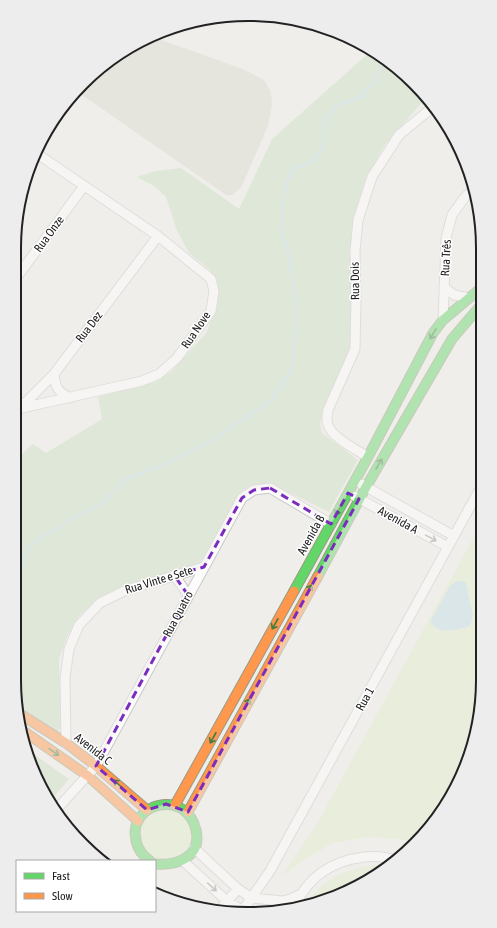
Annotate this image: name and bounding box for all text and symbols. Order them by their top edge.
street label: Rua Onze [31,213,67,255]
street label: Rua Três [438,239,454,277]
street label: Rua Dois [348,262,362,300]
street label: Rua Dez [73,308,106,345]
street label: Rua Nove [178,309,214,351]
one-way arrow [429,328,437,340]
one-way arrow [376,458,384,470]
street label: Avenida A [376,503,421,537]
one-way arrow [334,504,342,516]
street label: Avenida B [294,512,328,557]
one-way arrow [425,535,437,543]
street label: Rua Vinte e Sete [123,563,195,597]
one-way arrow [306,584,314,596]
street label: Rua Quatro [160,588,196,639]
one-way arrow [271,618,279,630]
street label: Rua 1 [353,685,377,713]
one-way arrow [243,698,251,710]
street label: Avenida C [72,730,115,768]
one-way arrow [208,732,216,744]
one-way arrow [49,748,60,756]
one-way arrow [112,780,123,789]
legend [16,860,156,912]
text: Fast [52,869,70,883]
one-way arrow [207,882,217,892]
text: Slow [52,889,73,903]

